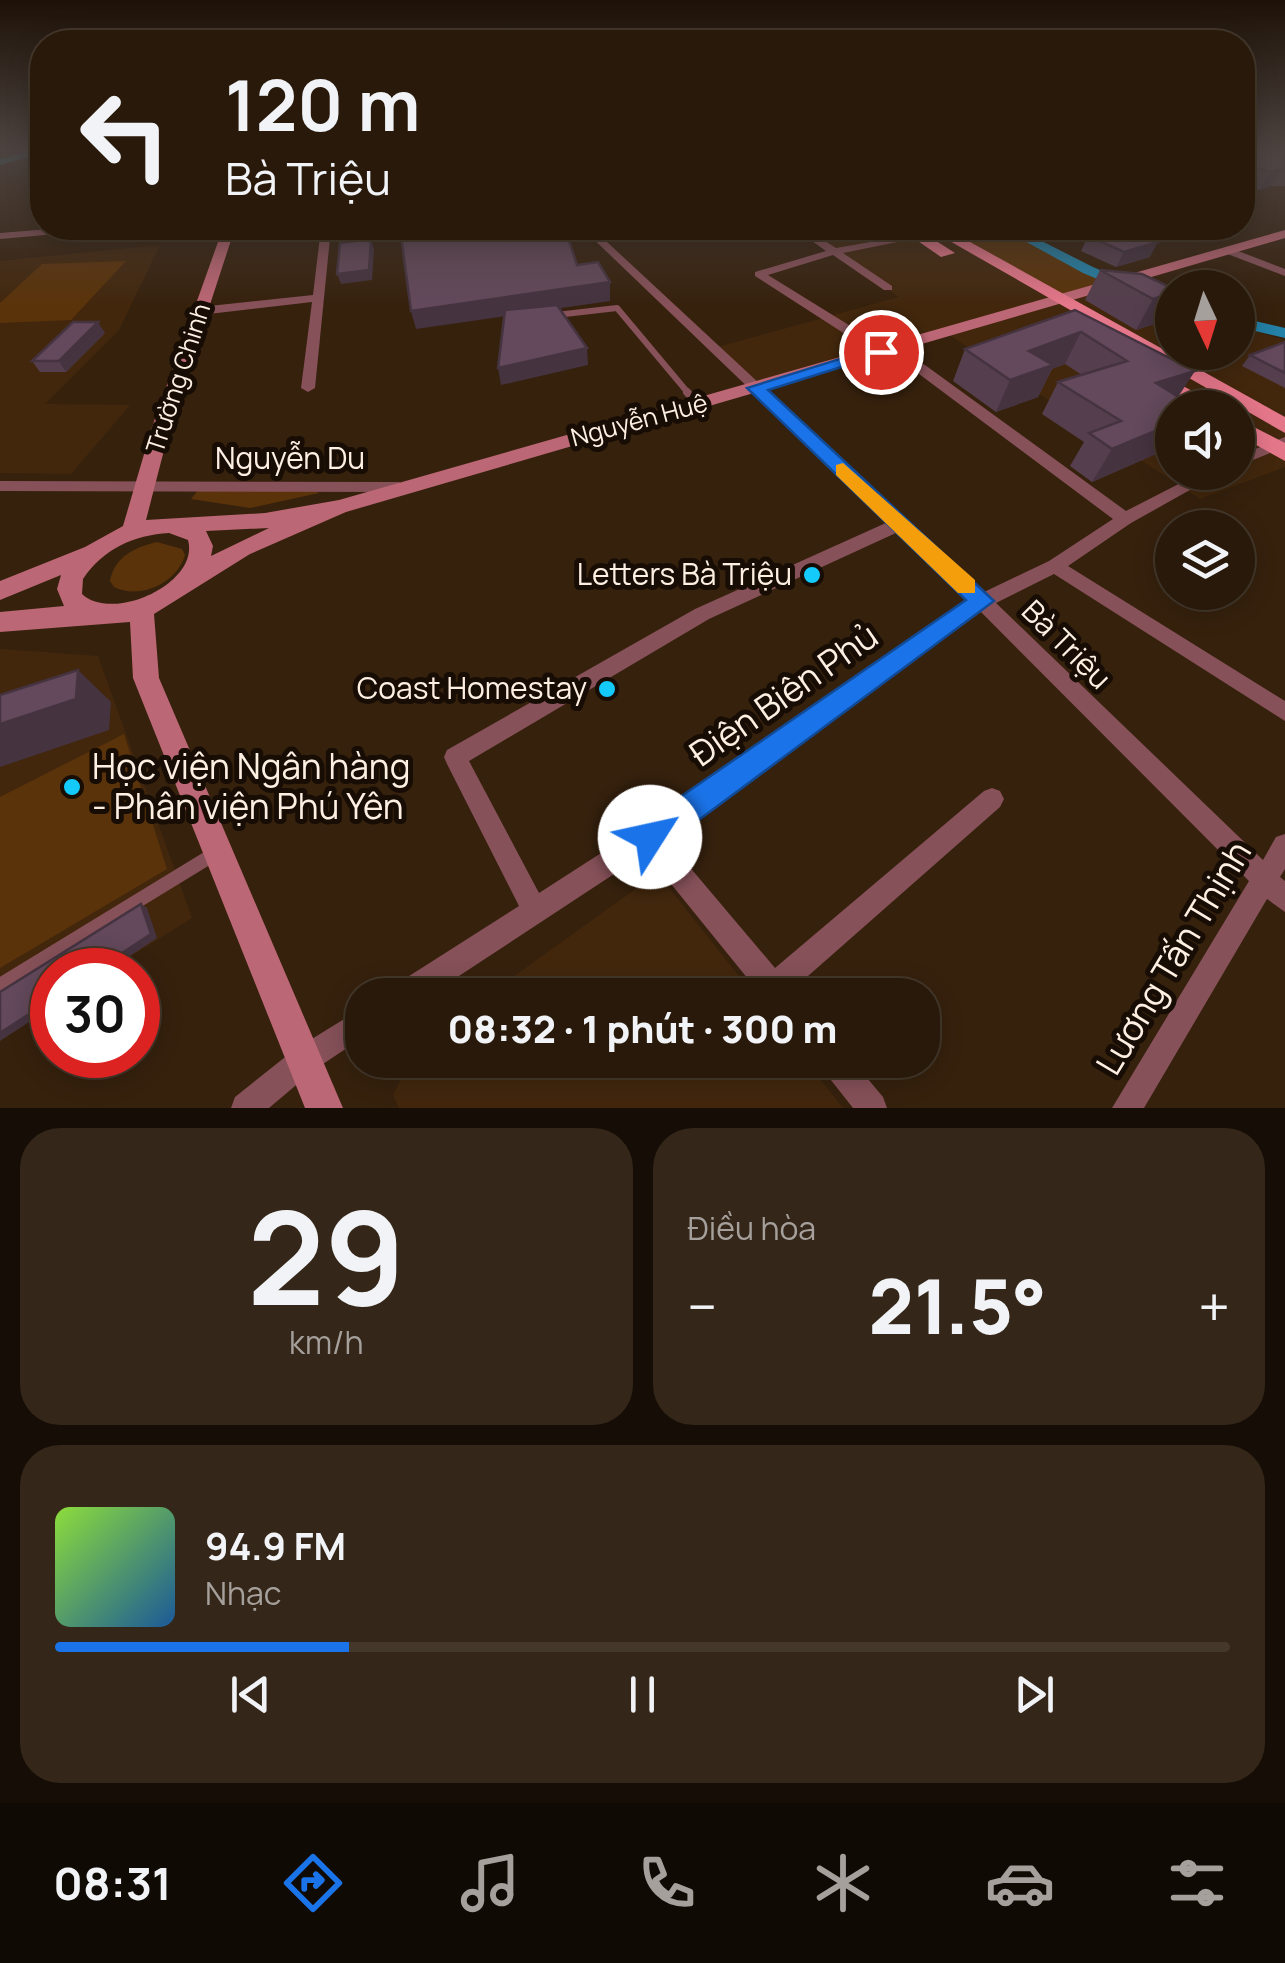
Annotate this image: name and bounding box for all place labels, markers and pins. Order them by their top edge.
pin [839,310,924,395]
place label: Letters Bà Triệu [577,553,792,594]
marker: Letters Bà Triệu [801,564,823,586]
place label: Coast Homestay [357,667,587,708]
marker: Coast Homestay [596,678,618,700]
place label: Học viện Ngân hàng - Phân viện Phú Yên [92,742,410,830]
marker: Học viện Ngân hàng - Phân viện Phú Yên [61,776,83,798]

